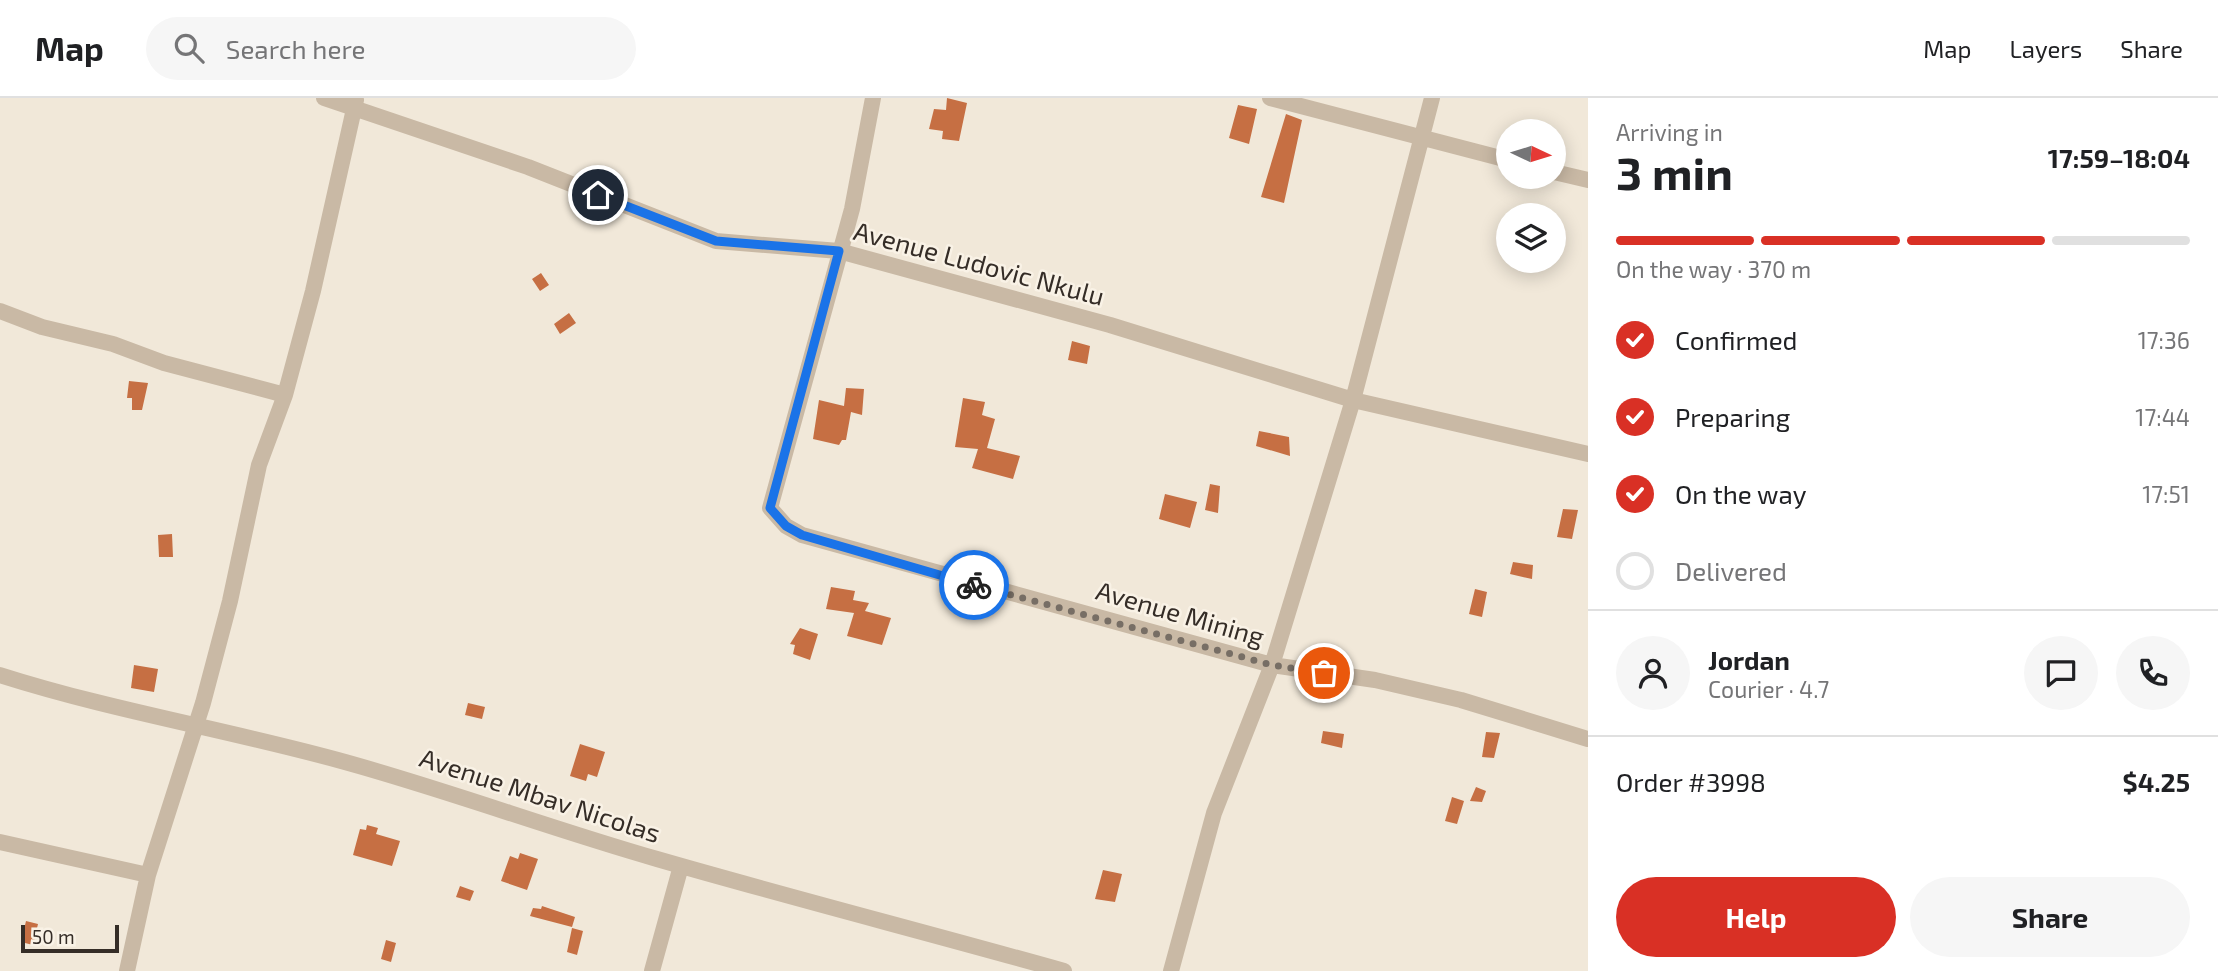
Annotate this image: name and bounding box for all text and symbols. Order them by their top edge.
search box [146,17,636,80]
text: Map [35,28,104,68]
icon: search [170,29,208,67]
text: Search here [226,33,365,64]
text: Map [1923,34,1971,63]
text: Layers [2009,34,2082,63]
text: Share [2120,34,2183,63]
text: Arriving in [1616,118,1723,146]
north arrow [1496,119,1566,189]
map controls [1496,119,1566,273]
text: 17:59–18:04 [2048,142,2190,173]
text: 3 min [1616,144,1733,199]
pin [568,165,628,225]
icon: home [579,176,617,214]
button: layers [1496,203,1566,273]
street label: Avenue Ludovic Nkulu [851,214,1108,311]
text: On the way · 370 m [1616,255,1811,283]
icon: check [1616,321,1654,359]
text: Confirmed [1675,324,1798,355]
text: 17:36 [2138,326,2190,354]
icon: check [1616,398,1654,436]
text: Preparing [1675,401,1790,432]
text: 17:44 [2135,403,2190,431]
icon: check [1616,475,1654,513]
text: On the way [1675,478,1806,509]
text: 17:51 [2142,480,2190,508]
courier [939,550,1009,620]
text: Delivered [1675,555,1787,586]
icon: bike [955,566,993,604]
street label: Avenue Mining [1093,574,1268,651]
button: person [1616,636,1690,710]
button: chat [2024,636,2098,710]
button: phone [2116,636,2190,710]
pin [1294,643,1354,703]
text: Jordan [1708,644,1790,675]
icon: bag [1305,654,1343,692]
text: Courier · 4.7 [1708,675,1829,703]
street label: Avenue Mbav Nicolas [416,741,665,848]
text: Order #3998 [1616,766,1766,797]
text: $4.25 [2123,766,2190,797]
button: Help [1616,877,1896,957]
button: Share [1910,877,2190,957]
scale bar [21,922,119,954]
text: 50 m [32,925,75,948]

